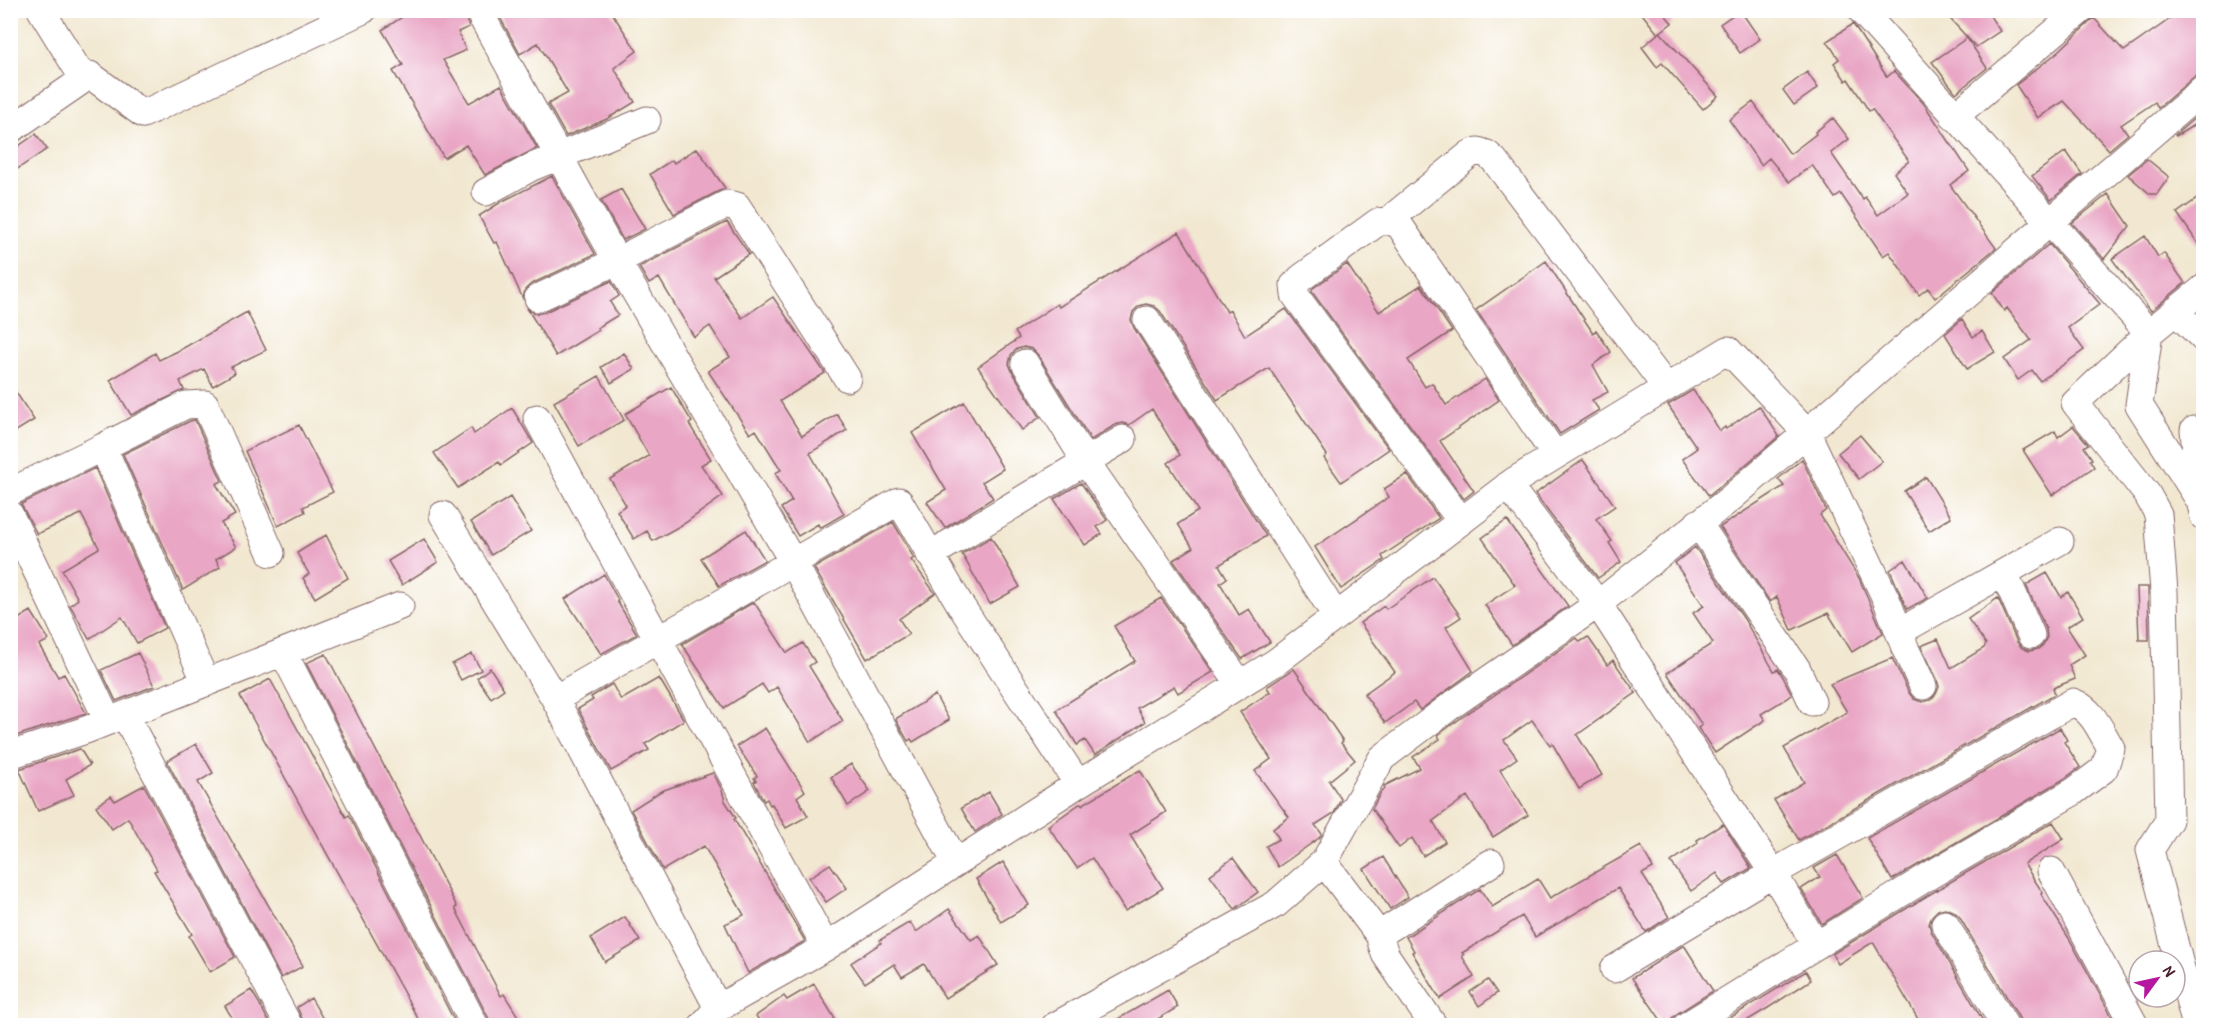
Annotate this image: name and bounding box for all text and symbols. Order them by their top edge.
north arrow [2127,949,2187,1009]
text: N [2158,961,2181,981]

